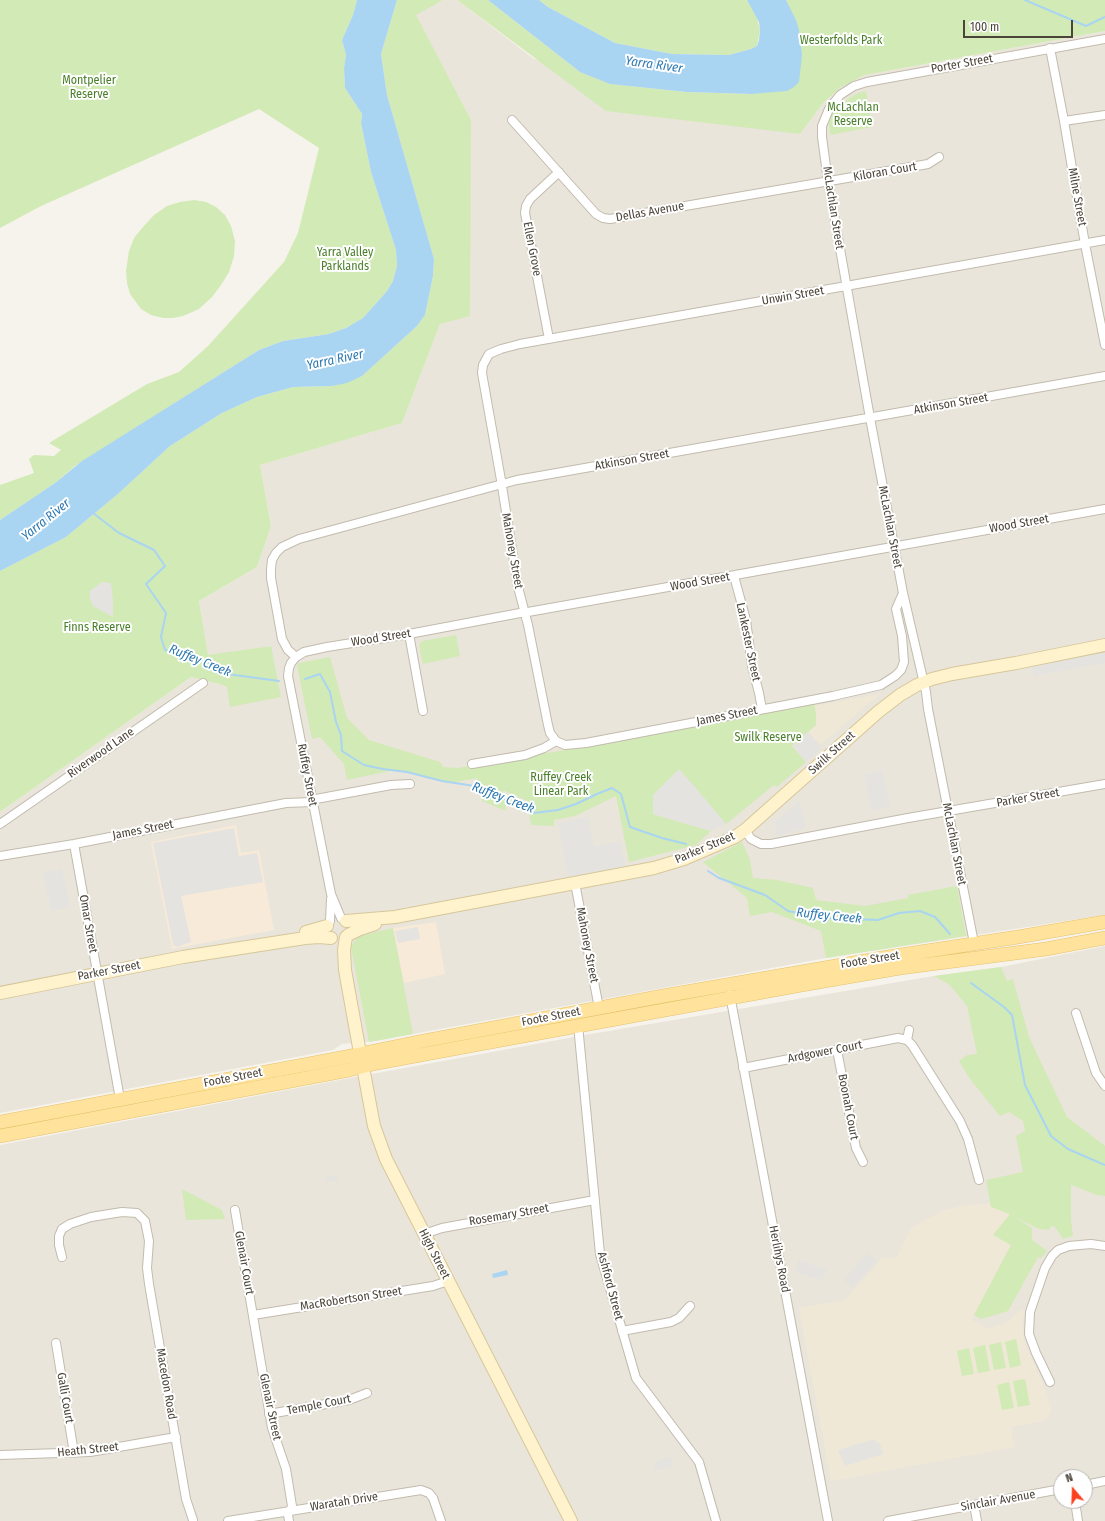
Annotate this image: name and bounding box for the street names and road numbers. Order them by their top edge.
street label: Porter Street [930,51,994,77]
street label: Kiloran Court [852,159,918,185]
street label: McLachlan Street [819,165,847,251]
street label: Milne Street [1065,167,1089,227]
street label: Dellas Avenue [615,199,685,225]
street label: Ellen Grove [520,221,544,277]
street label: Unwin Street [761,283,825,309]
street label: Atkinson Street [913,390,989,418]
street label: Atkinson Street [594,446,670,474]
street label: McLachlan Street [875,484,905,570]
street label: Mahoney Street [498,512,526,590]
street label: Wood Street [988,512,1050,536]
street label: Wood Street [669,570,731,594]
street label: Lankester Street [733,601,763,683]
street label: Wood Street [350,626,412,650]
street label: James Street [695,703,759,729]
street label: Riverwood Lane [65,725,137,781]
street label: Swilk Street [806,728,858,778]
street label: Ruffey Street [294,742,320,808]
street label: Parker Street [995,785,1061,811]
street label: McLachlan Street [939,801,969,887]
street label: James Street [111,817,175,843]
street label: Parker Street [673,829,737,867]
street label: Omar Street [76,894,100,954]
street label: Mahoney Street [573,906,601,984]
street label: Foote Street [840,948,900,972]
street label: Parker Street [76,958,142,984]
street label: Foote Street [520,1004,582,1030]
street label: Ardgower Court [786,1038,864,1066]
street label: Foote Street [202,1065,264,1091]
street label: Boonah Court [835,1073,861,1141]
street label: Rosemary Street [468,1201,550,1229]
street label: Herlihys Road [765,1224,793,1294]
street label: High Street [415,1226,453,1282]
street label: Glenair Court [231,1230,257,1296]
street label: Ashford Street [594,1250,626,1322]
street label: MacRobertson Street [299,1284,403,1314]
street label: Macedon Road [153,1347,179,1421]
street label: Galli Court [53,1371,77,1425]
street label: Glenair Street [256,1372,284,1442]
street label: Temple Court [286,1392,352,1418]
street label: Heath Street [57,1440,119,1460]
street label: Sinclair Avenue [960,1487,1036,1515]
street label: Waratah Drive [309,1490,379,1514]

